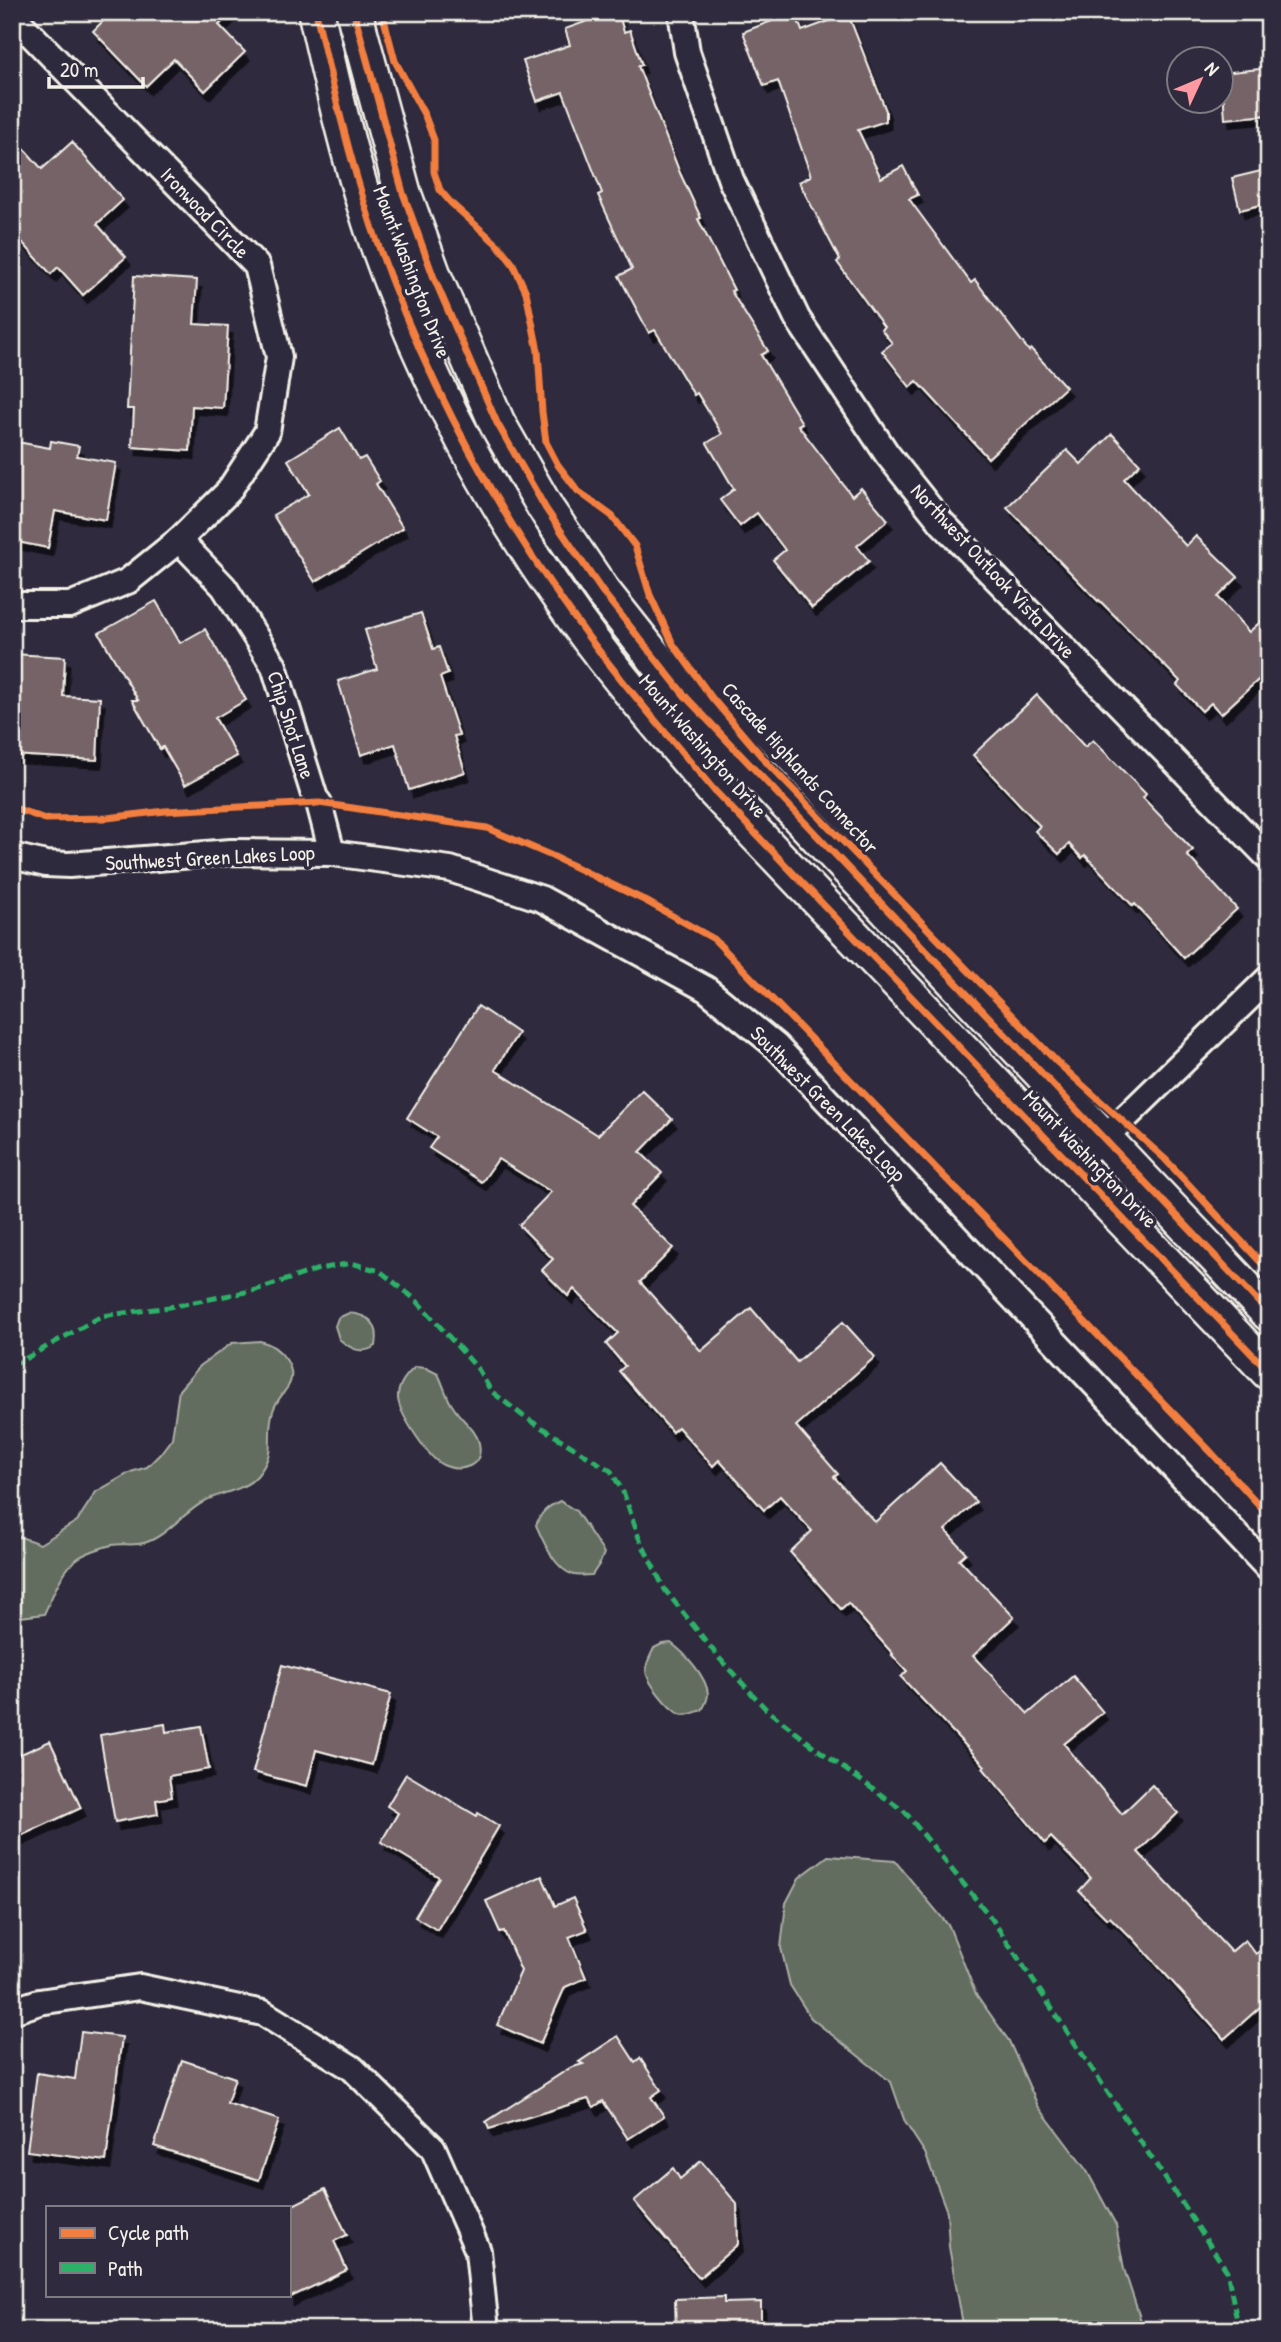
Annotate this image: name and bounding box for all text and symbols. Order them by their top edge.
scale bar [49,46,144,90]
north arrow [1166,46,1236,116]
text: 20 m [60,55,98,84]
text: N [1199,56,1225,81]
street label: Ironwood Circle [154,160,256,265]
street label: Mount Washington Drive [366,182,459,362]
street label: Northwest Outlook Vista Drive [904,477,1082,665]
street label: Chip Shot Lane [260,667,323,782]
street label: Mount Washington Drive [633,667,774,824]
street label: Cascade Highlands Connector [715,675,885,860]
street label: Southwest Green Lakes Loop [104,838,315,877]
street label: Southwest Green Lakes Loop [744,1019,913,1188]
street label: Mount Washington Drive [1017,1083,1164,1234]
legend [46,2206,290,2296]
text: Cycle path [108,2218,189,2247]
text: Path [108,2254,143,2283]

